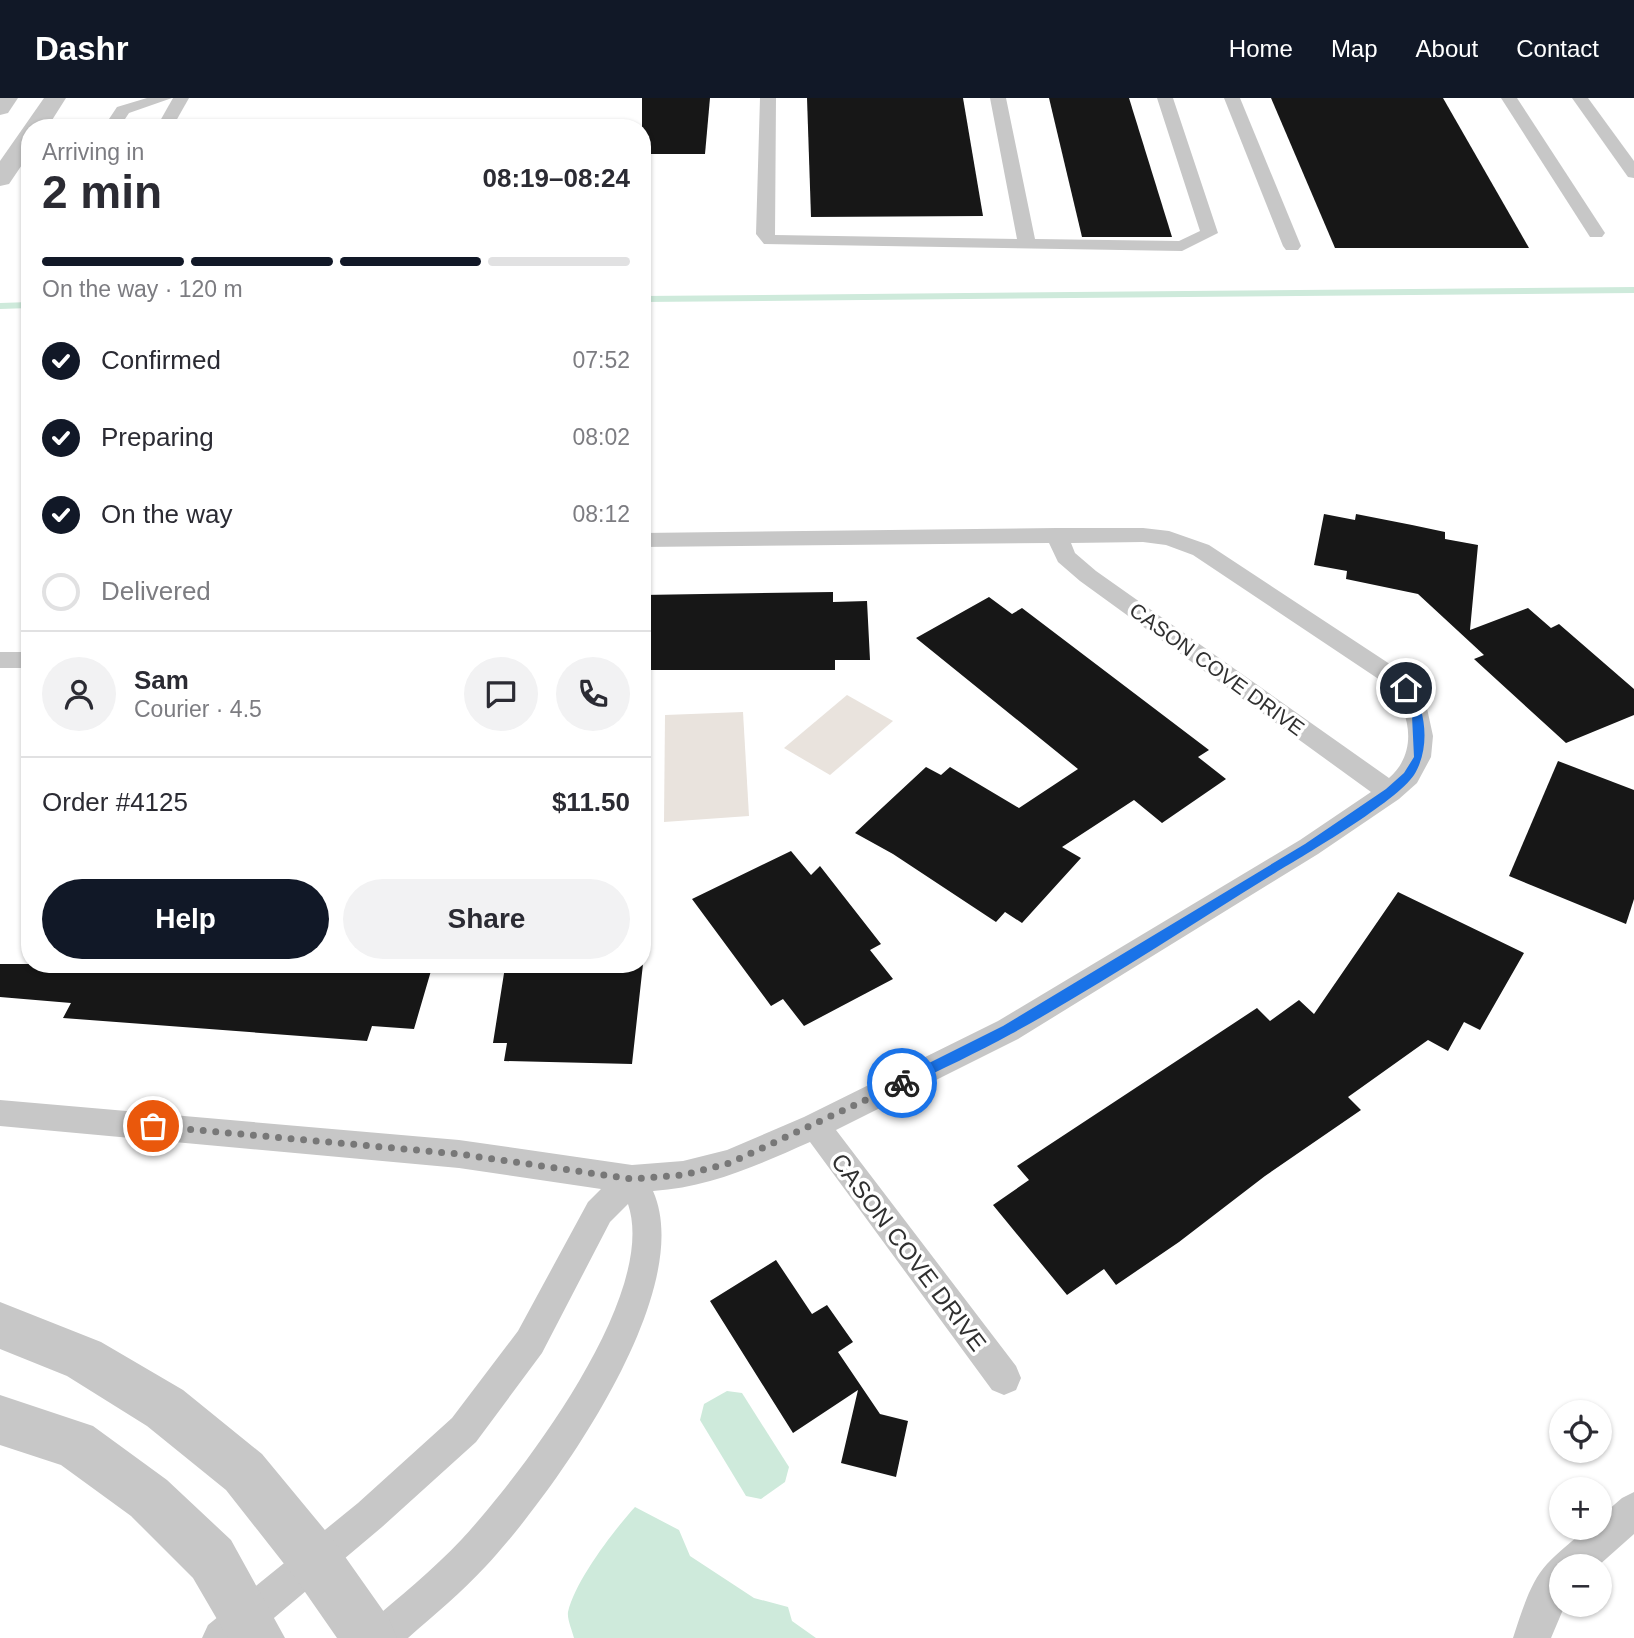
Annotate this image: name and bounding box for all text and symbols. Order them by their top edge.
text: Dashr [35,30,129,67]
text: Home [1229,35,1293,62]
text: Map [1331,35,1378,62]
text: About [1416,35,1478,62]
text: Contact [1516,35,1599,62]
text: Arriving in [42,139,144,165]
text: 08:19–08:24 [483,163,630,193]
text: 2 min [42,166,162,218]
text: On the way · 120 m [42,276,243,302]
icon: check [42,342,80,380]
text: Confirmed [101,345,221,375]
text: 07:52 [572,347,630,373]
icon: check [42,419,80,457]
text: Preparing [101,422,214,452]
text: 08:02 [572,424,630,450]
icon: check [42,496,80,534]
text: On the way [101,499,233,529]
text: 08:12 [572,501,630,527]
text: Delivered [101,576,211,606]
street label: CASON COVE DRIVE [1125,598,1309,740]
button: person [42,657,116,731]
button: chat [464,657,538,731]
button: phone [556,657,630,731]
pin [1376,658,1436,718]
text: Sam [134,665,189,695]
icon: home [1387,669,1425,707]
text: Courier · 4.5 [134,696,262,722]
text: Order #4125 [42,787,188,817]
text: $11.50 [552,787,630,817]
button: Help [42,879,329,959]
button: Share [343,879,630,959]
courier [867,1048,937,1118]
icon: bike [883,1064,921,1102]
pin [123,1096,183,1156]
icon: bag [134,1107,172,1145]
street label: CASON COVE DRIVE [826,1148,992,1356]
map controls [1549,1400,1612,1617]
button: locate [1549,1400,1612,1463]
button: + [1549,1477,1612,1540]
button: − [1549,1554,1612,1617]

